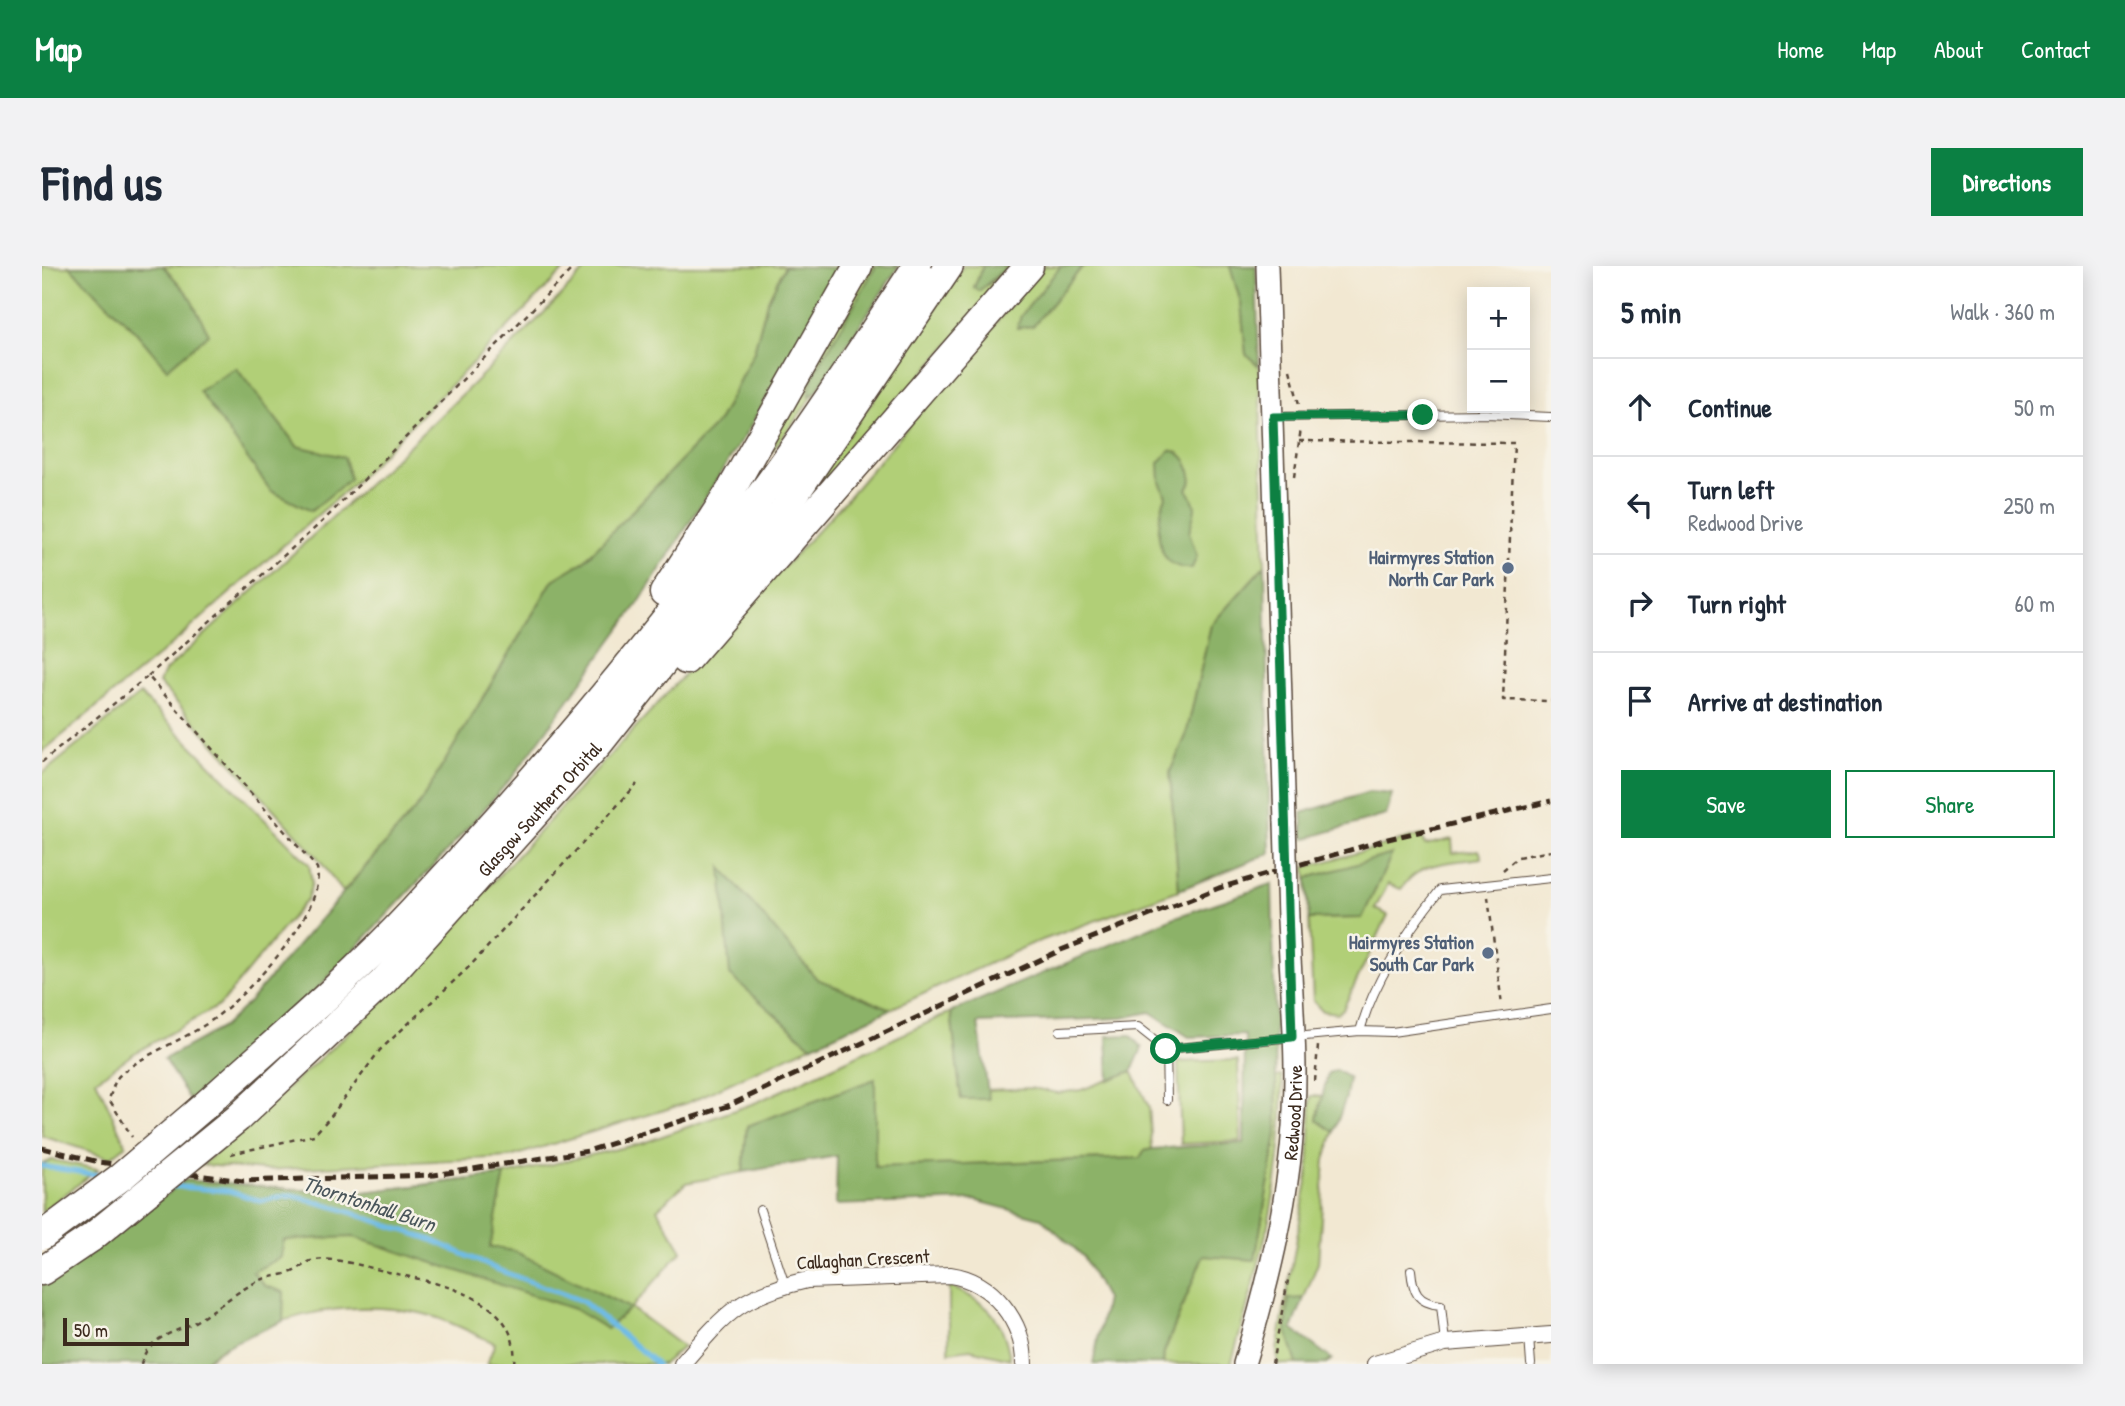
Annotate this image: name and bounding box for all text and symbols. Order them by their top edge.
text: Map [35,27,82,71]
text: Home [1777,33,1824,65]
text: Map [1862,33,1896,65]
text: About [1934,33,1983,65]
text: Contact [2021,33,2090,65]
button: Directions [1931,148,2083,216]
text: Find us [42,149,162,215]
map controls [1467,287,1530,413]
button: + [1467,287,1530,350]
text: 5 min [1621,292,1681,332]
text: Walk · 360 m [1950,296,2055,327]
button: − [1467,350,1530,413]
icon: ahead [1621,388,1659,426]
text: Continue [1688,390,1772,425]
text: 50 m [2014,392,2055,423]
route end [1407,399,1438,430]
text: Turn left [1688,472,1774,507]
icon: left [1621,486,1659,524]
text: 250 m [2003,490,2055,521]
text: Redwood Drive [1688,507,1803,538]
place label: Hairmyres Station North Car Park [1369,544,1494,592]
marker: Hairmyres Station North Car Park [1500,560,1516,576]
icon: right [1621,584,1659,622]
text: Turn right [1688,586,1786,621]
text: 60 m [2015,588,2055,619]
icon: arrive [1621,682,1659,720]
text: Arrive at destination [1688,684,1883,719]
street label: Glasgow Southern Orbital [471,735,608,882]
button: Save [1621,770,1831,838]
button: Share [1845,770,2055,838]
place label: Hairmyres Station South Car Park [1349,929,1474,977]
marker: Hairmyres Station South Car Park [1480,945,1496,961]
route start [1150,1033,1181,1064]
street label: Redwood Drive [1277,1064,1308,1162]
water label: Thorntonhall Burn [299,1168,440,1239]
street label: Callaghan Crescent [796,1243,931,1275]
scale bar [63,1315,189,1347]
text: 50 m [74,1317,108,1343]

